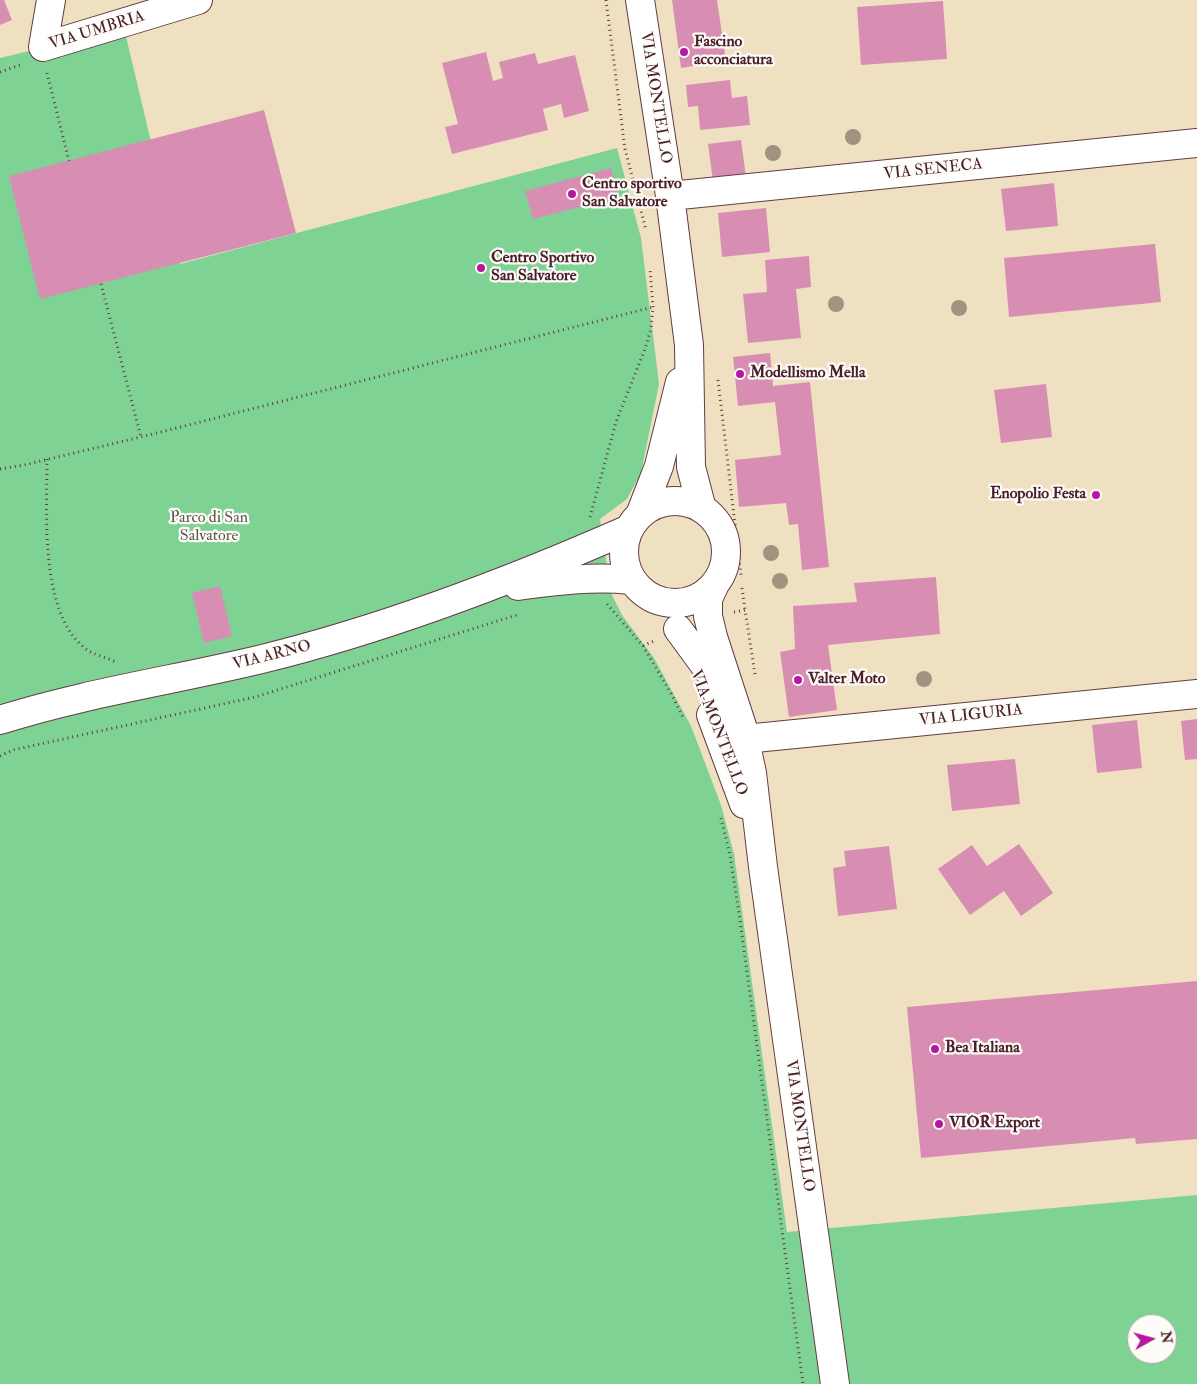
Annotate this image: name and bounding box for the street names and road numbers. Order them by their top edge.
street label: VIA UMBRIA [47,7,147,55]
street label: VIA MONTELLO [635,31,675,165]
street label: VIA SENECA [883,155,983,185]
street label: VIA ARNO [231,637,313,675]
street label: VIA MONTELLO [685,667,751,799]
street label: VIA LIGURIA [918,701,1024,731]
street label: VIA MONTELLO [780,1059,818,1193]

